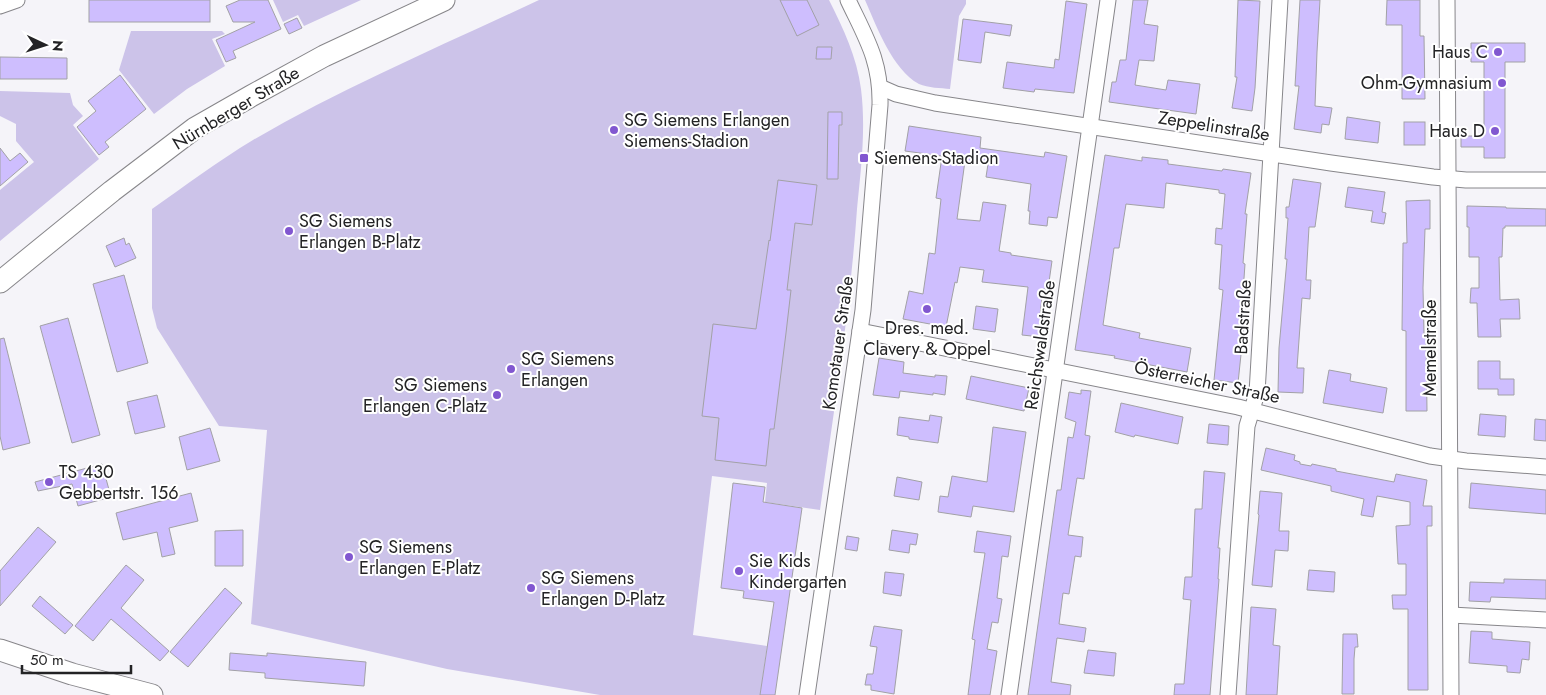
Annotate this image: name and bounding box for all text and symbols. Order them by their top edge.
north arrow [20,20,70,70]
place label: Haus C [1432,39,1488,65]
text: N [48,40,68,52]
marker: Haus C [1492,46,1504,58]
street label: Nürnberger Straße [168,60,304,156]
place label: Ohm-Gymnasium [1361,70,1492,96]
marker: Ohm-Gymnasium [1496,77,1508,89]
street label: Zeppelinstraße [1156,104,1272,148]
place label: SG Siemens Erlangen Siemens-Stadion [624,107,790,154]
place label: Haus D [1429,118,1485,144]
marker: SG Siemens Erlangen Siemens-Stadion [608,124,620,136]
marker: Haus D [1489,125,1501,137]
place label: Siemens-Stadion [874,145,999,171]
marker: Siemens-Stadion [858,152,870,164]
place label: SG Siemens Erlangen B-Platz [299,208,422,255]
marker: SG Siemens Erlangen B-Platz [283,225,295,237]
street label: Komotauer Straße [816,274,860,412]
street label: Reichswaldstraße [1018,279,1062,411]
street label: Badstraße [1228,279,1258,355]
street label: Memelstraße [1417,299,1443,397]
marker: Dres. med. Clavery & Oppel [921,303,933,315]
place label: Dres. med. Clavery & Oppel [863,315,991,362]
place label: SG Siemens Erlangen [521,346,614,393]
street label: Österreicher Straße [1132,354,1282,410]
marker: SG Siemens Erlangen [505,363,517,375]
place label: SG Siemens Erlangen C-Platz [363,372,488,419]
marker: SG Siemens Erlangen C-Platz [491,389,503,401]
place label: TS 430 Gebbertstr. 156 [59,459,179,506]
marker: TS 430 Gebbertstr. 156 [43,476,55,488]
place label: SG Siemens Erlangen E-Platz [359,534,481,581]
place label: Sie Kids Kindergarten [749,548,847,595]
marker: SG Siemens Erlangen E-Platz [343,551,355,563]
place label: SG Siemens Erlangen D-Platz [541,565,666,612]
marker: Sie Kids Kindergarten [733,565,745,577]
marker: SG Siemens Erlangen D-Platz [525,582,537,594]
scale bar [22,642,131,674]
text: 50 m [30,649,64,671]

